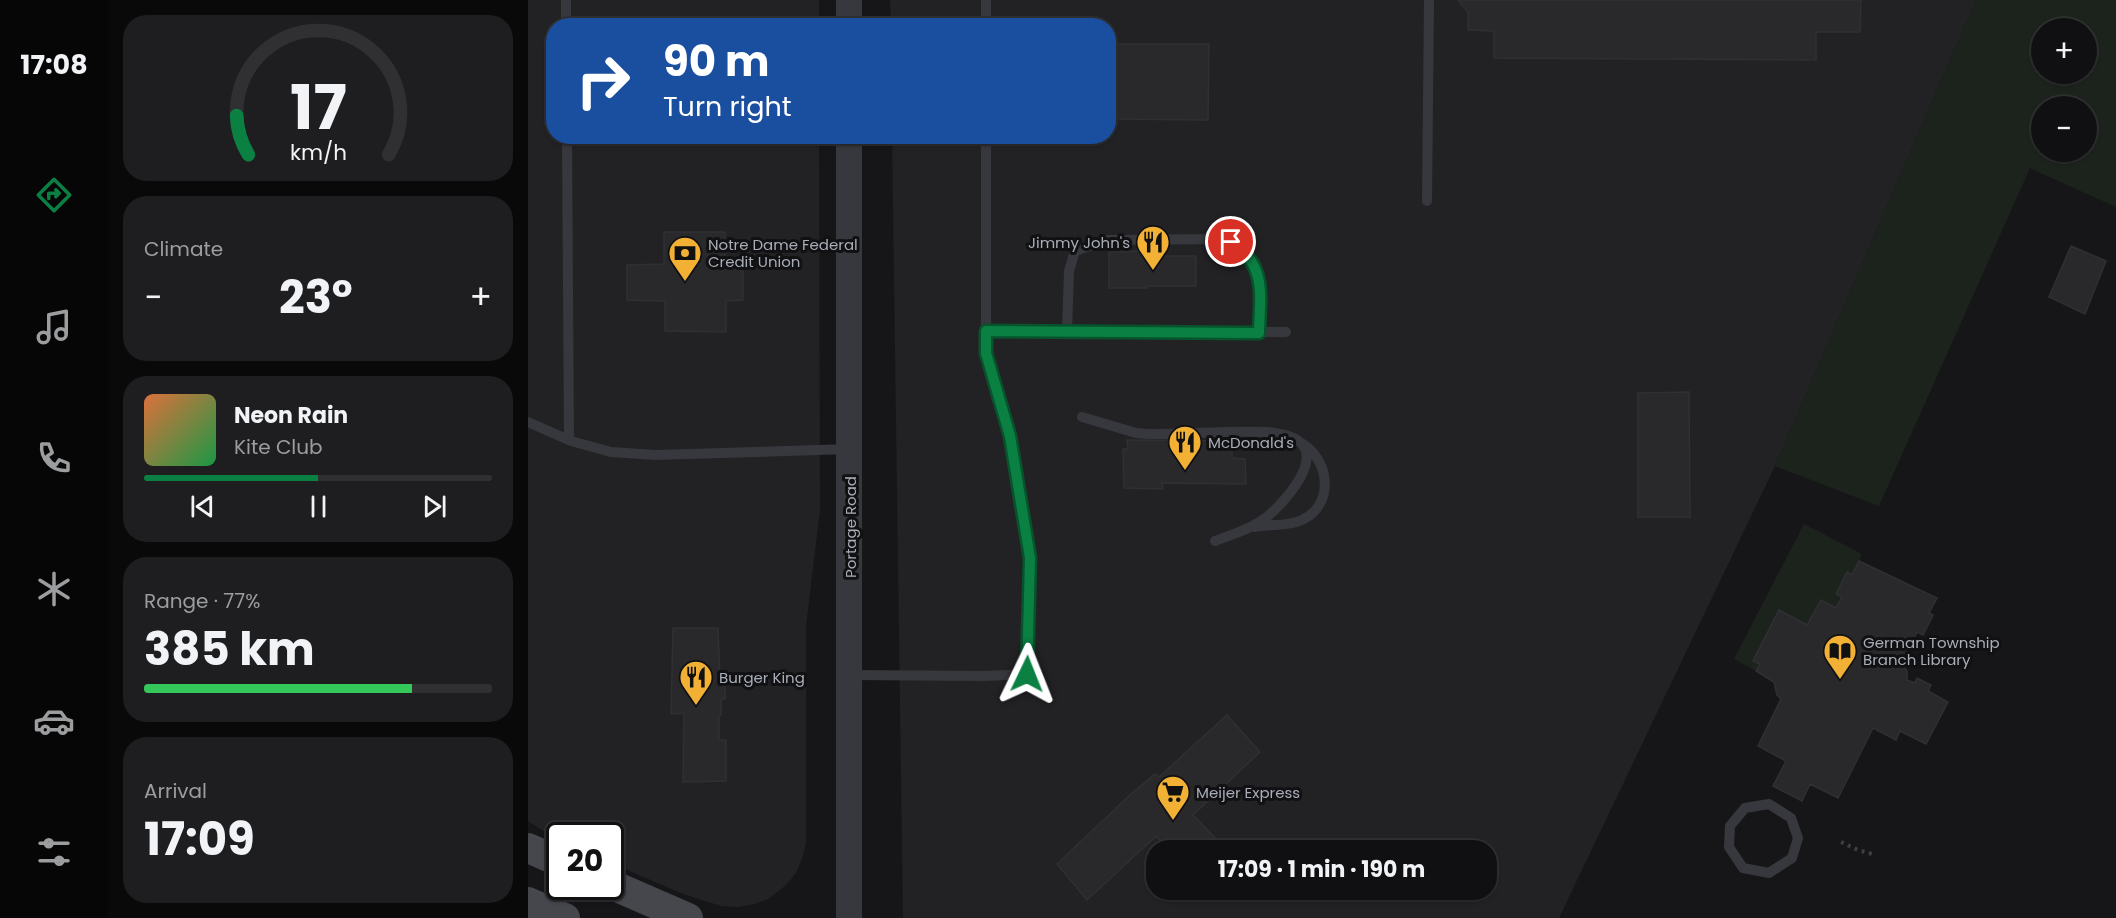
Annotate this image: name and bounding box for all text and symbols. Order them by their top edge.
map controls [2031,18,2097,162]
button: + [2031,18,2097,84]
text: 90 m [663,32,770,91]
icon: right [564,42,642,120]
text: 17:08 [20,46,88,83]
text: 17 [290,63,346,151]
text: Turn right [663,88,792,125]
button: − [2031,96,2097,162]
text: km/h [289,137,347,168]
icon: directions [33,174,75,216]
pin [1205,216,1256,267]
restaurant icon: Jimmy John's [1135,224,1171,271]
icon: arrive [1214,225,1247,258]
place label: Jimmy John's [1028,232,1130,253]
place label: Notre Dame Federal Credit Union [708,234,858,272]
text: Climate [144,235,223,263]
bank icon: Notre Dame Federal Credit Union [667,235,703,282]
text: 23° [279,266,353,329]
text: − [144,274,162,321]
text: + [469,274,492,321]
icon: music [33,306,75,348]
text: Neon Rain [234,400,348,431]
restaurant icon: McDonald's [1167,424,1203,471]
place label: McDonald's [1208,432,1294,453]
text: Kite Club [234,433,323,461]
icon: phone [33,437,75,479]
street label: Portage Road [840,476,861,578]
icon: previous [186,490,219,523]
icon: pause [302,490,335,523]
icon: next [418,490,451,523]
icon: climate [33,568,75,610]
text: Range · 77% [144,587,260,615]
text: 385 km [144,618,315,681]
place label: German Township Branch Library [1863,632,2000,670]
library icon: German Township Branch Library [1822,633,1858,680]
position arrow [995,642,1059,706]
restaurant icon: Burger King [678,659,714,706]
place label: Burger King [719,667,805,688]
icon: car [33,700,75,742]
supermarket icon: Meijer Express [1155,774,1191,821]
text: Arrival [144,777,207,805]
place label: Meijer Express [1196,782,1300,803]
text: 17:09 [144,808,255,871]
speed limit sign: 20 [546,822,624,900]
icon: filters [33,831,75,873]
text: 17:09 · 1 min · 190 m [1218,854,1425,885]

